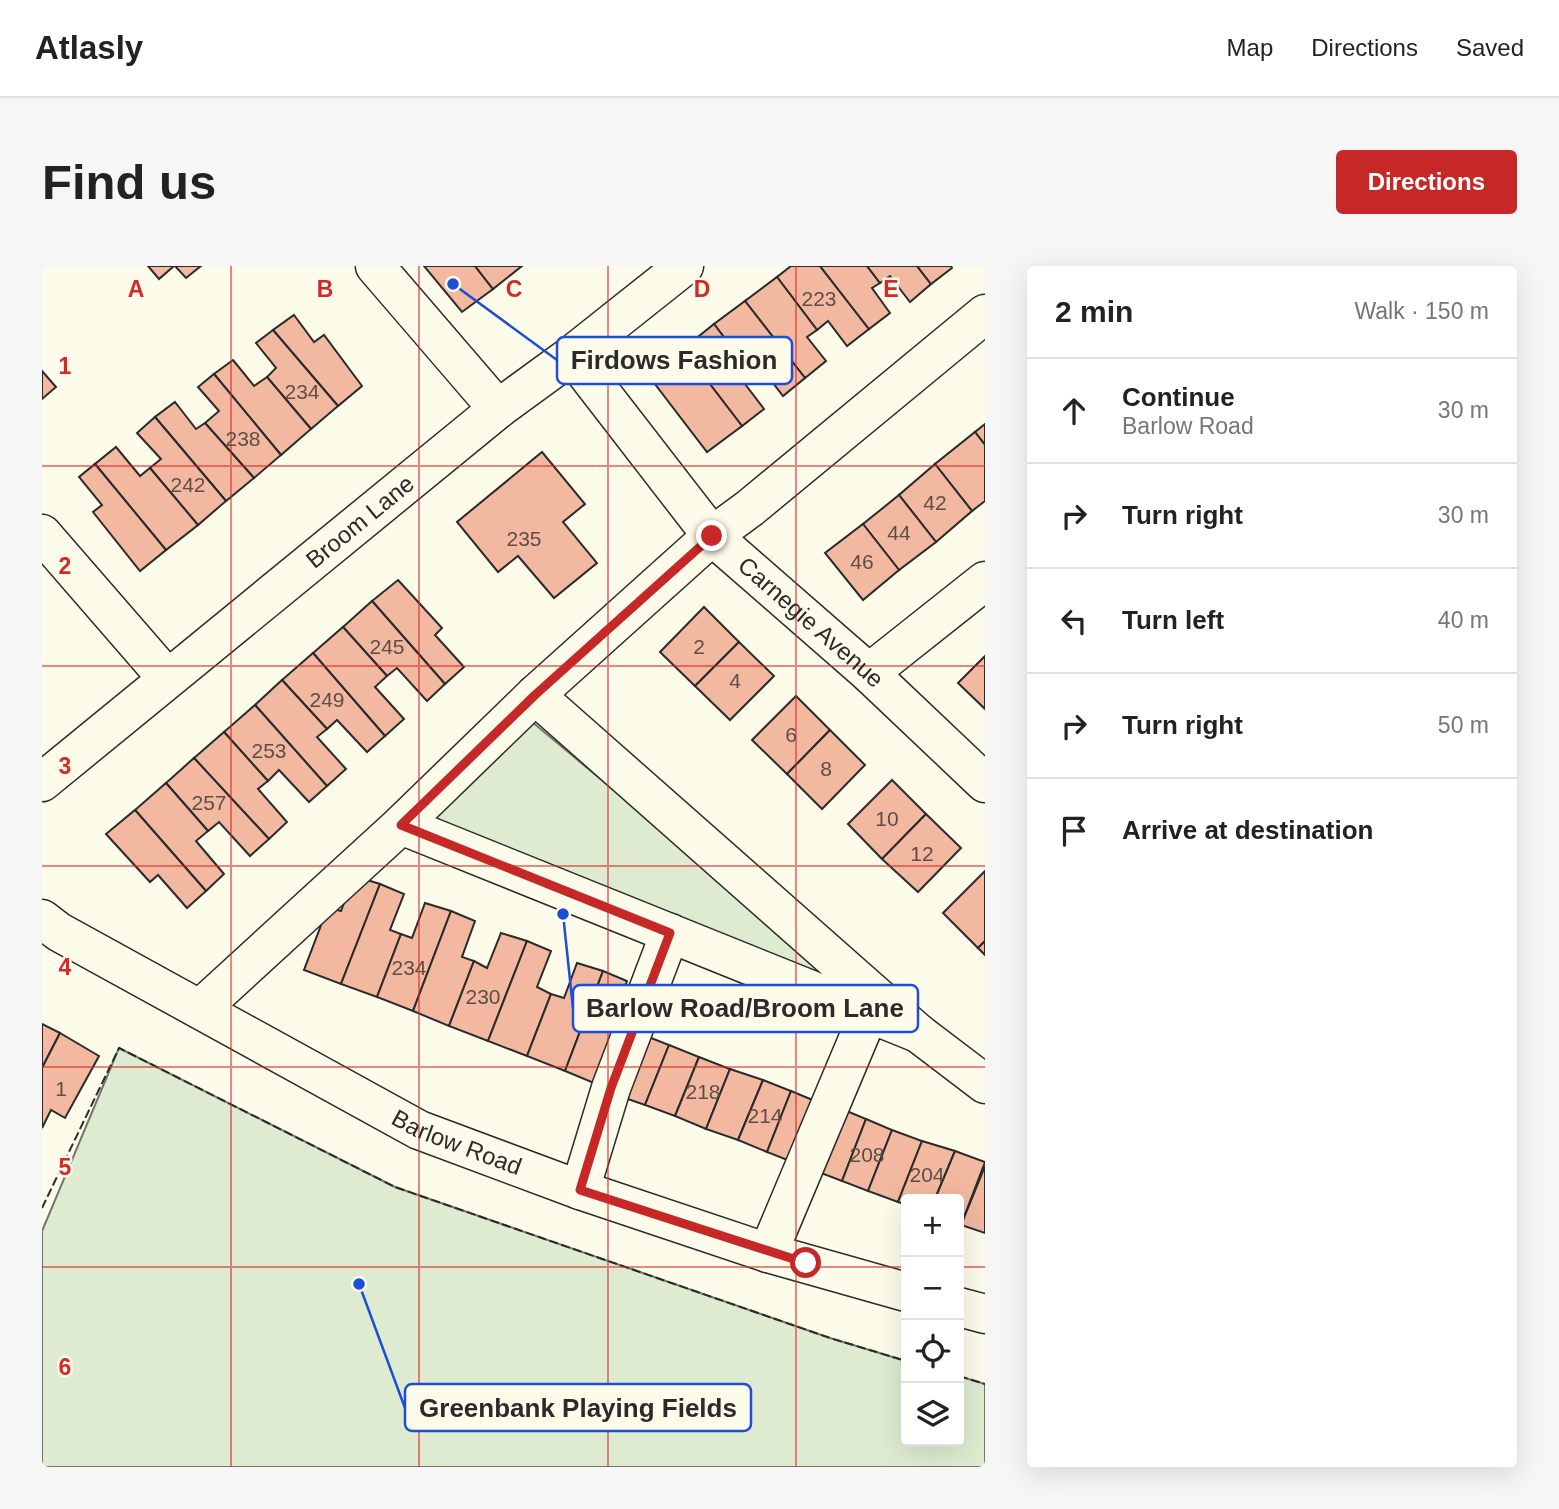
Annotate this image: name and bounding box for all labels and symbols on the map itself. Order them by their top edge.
text: A [128,276,144,302]
text: B [317,276,333,302]
text: C [506,276,522,302]
text: D [694,276,710,302]
text: E [883,276,899,302]
house number: 223 [801,287,837,310]
callout: Firdows Fashion [557,337,792,384]
text: Firdows Fashion [571,345,777,375]
text: 1 [59,353,72,379]
house number: 234 [284,380,320,403]
house number: 238 [225,427,261,450]
street label: Broom Lane [301,470,419,573]
house number: 242 [170,473,206,496]
house number: 42 [923,491,947,514]
route end [696,520,727,551]
house number: 44 [887,521,911,544]
house number: 235 [506,527,542,550]
house number: 46 [850,550,874,573]
street label: Carnegie Avenue [733,551,889,693]
text: 2 [59,553,71,579]
house number: 245 [369,635,405,658]
house number: 2 [693,635,705,658]
house number: 4 [729,669,741,692]
house number: 249 [309,688,345,711]
house number: 6 [785,723,797,746]
house number: 253 [251,739,287,762]
text: 3 [59,753,71,779]
house number: 8 [820,757,832,780]
house number: 257 [191,791,227,814]
house number: 10 [875,807,899,830]
house number: 12 [910,842,934,865]
text: 4 [59,954,72,980]
house number: 234 [391,956,427,979]
house number: 230 [465,985,501,1008]
callout: Barlow Road/Broom Lane [573,985,918,1032]
text: Barlow Road/Broom Lane [586,993,904,1023]
house number: 1 [55,1077,67,1100]
house number: 218 [685,1080,721,1103]
street label: Barlow Road [387,1104,526,1180]
house number: 214 [747,1104,783,1127]
house number: 208 [849,1143,885,1166]
text: 5 [59,1154,72,1180]
house number: 204 [909,1163,945,1186]
route start [790,1247,821,1278]
text: 6 [59,1354,71,1380]
callout: Greenbank Playing Fields [405,1384,751,1431]
text: Greenbank Playing Fields [419,1393,737,1423]

